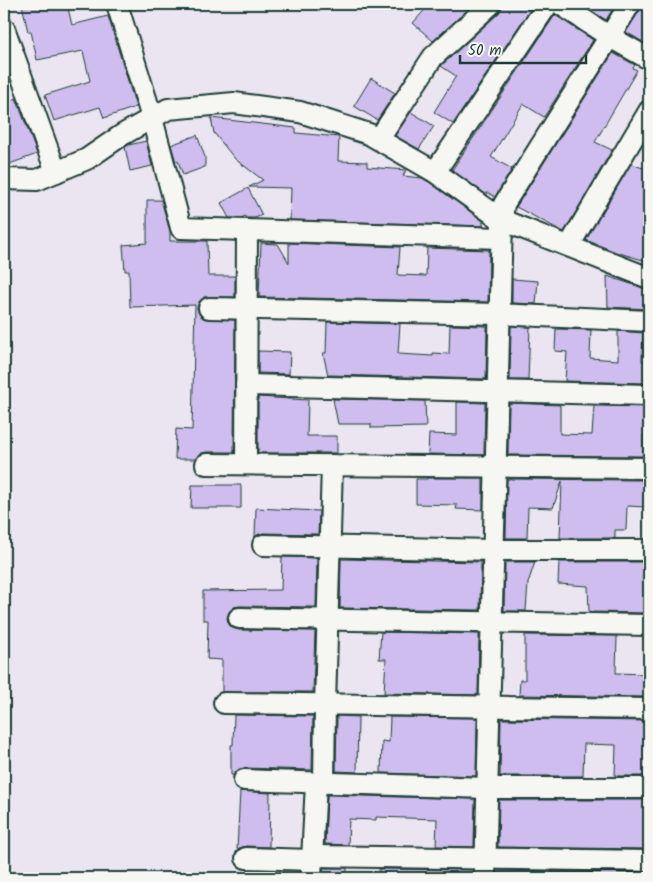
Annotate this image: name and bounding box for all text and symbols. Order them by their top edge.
scale bar [460,32,587,64]
text: 50 m [468,39,502,63]

